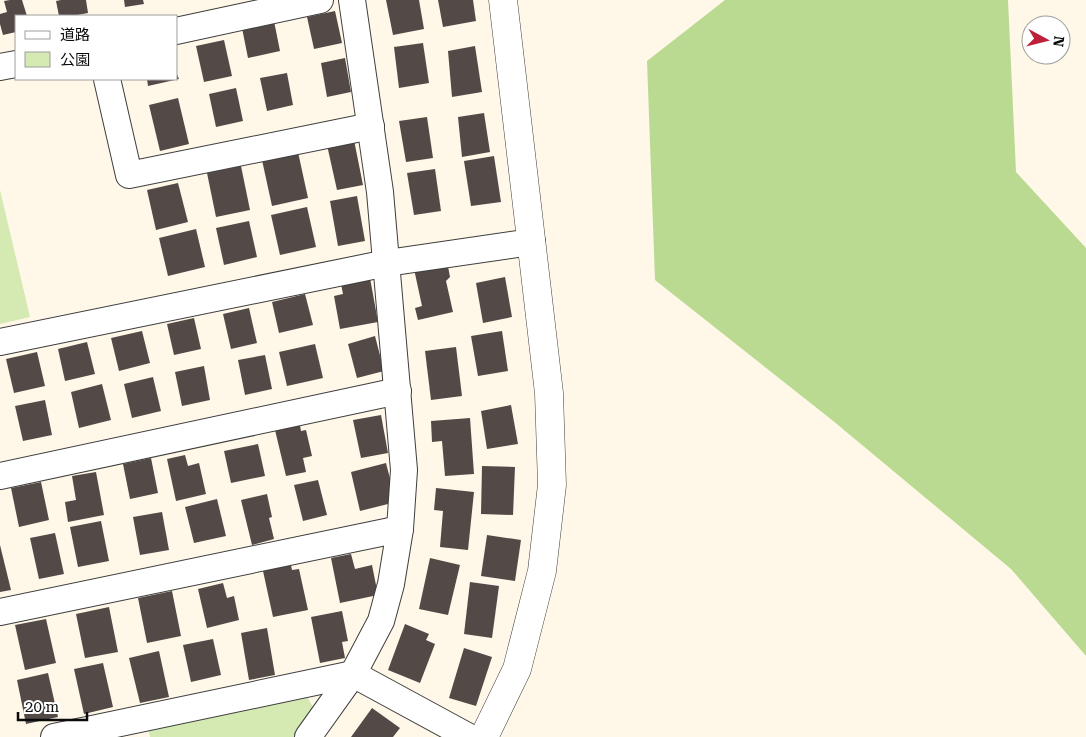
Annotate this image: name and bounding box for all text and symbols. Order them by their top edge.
legend [15,15,178,80]
north arrow [1021,15,1071,65]
text: 道路 [60,26,90,44]
text: N [1050,35,1068,48]
text: 公園 [60,51,90,69]
scale bar [18,690,86,722]
text: 20 m [25,698,60,716]

